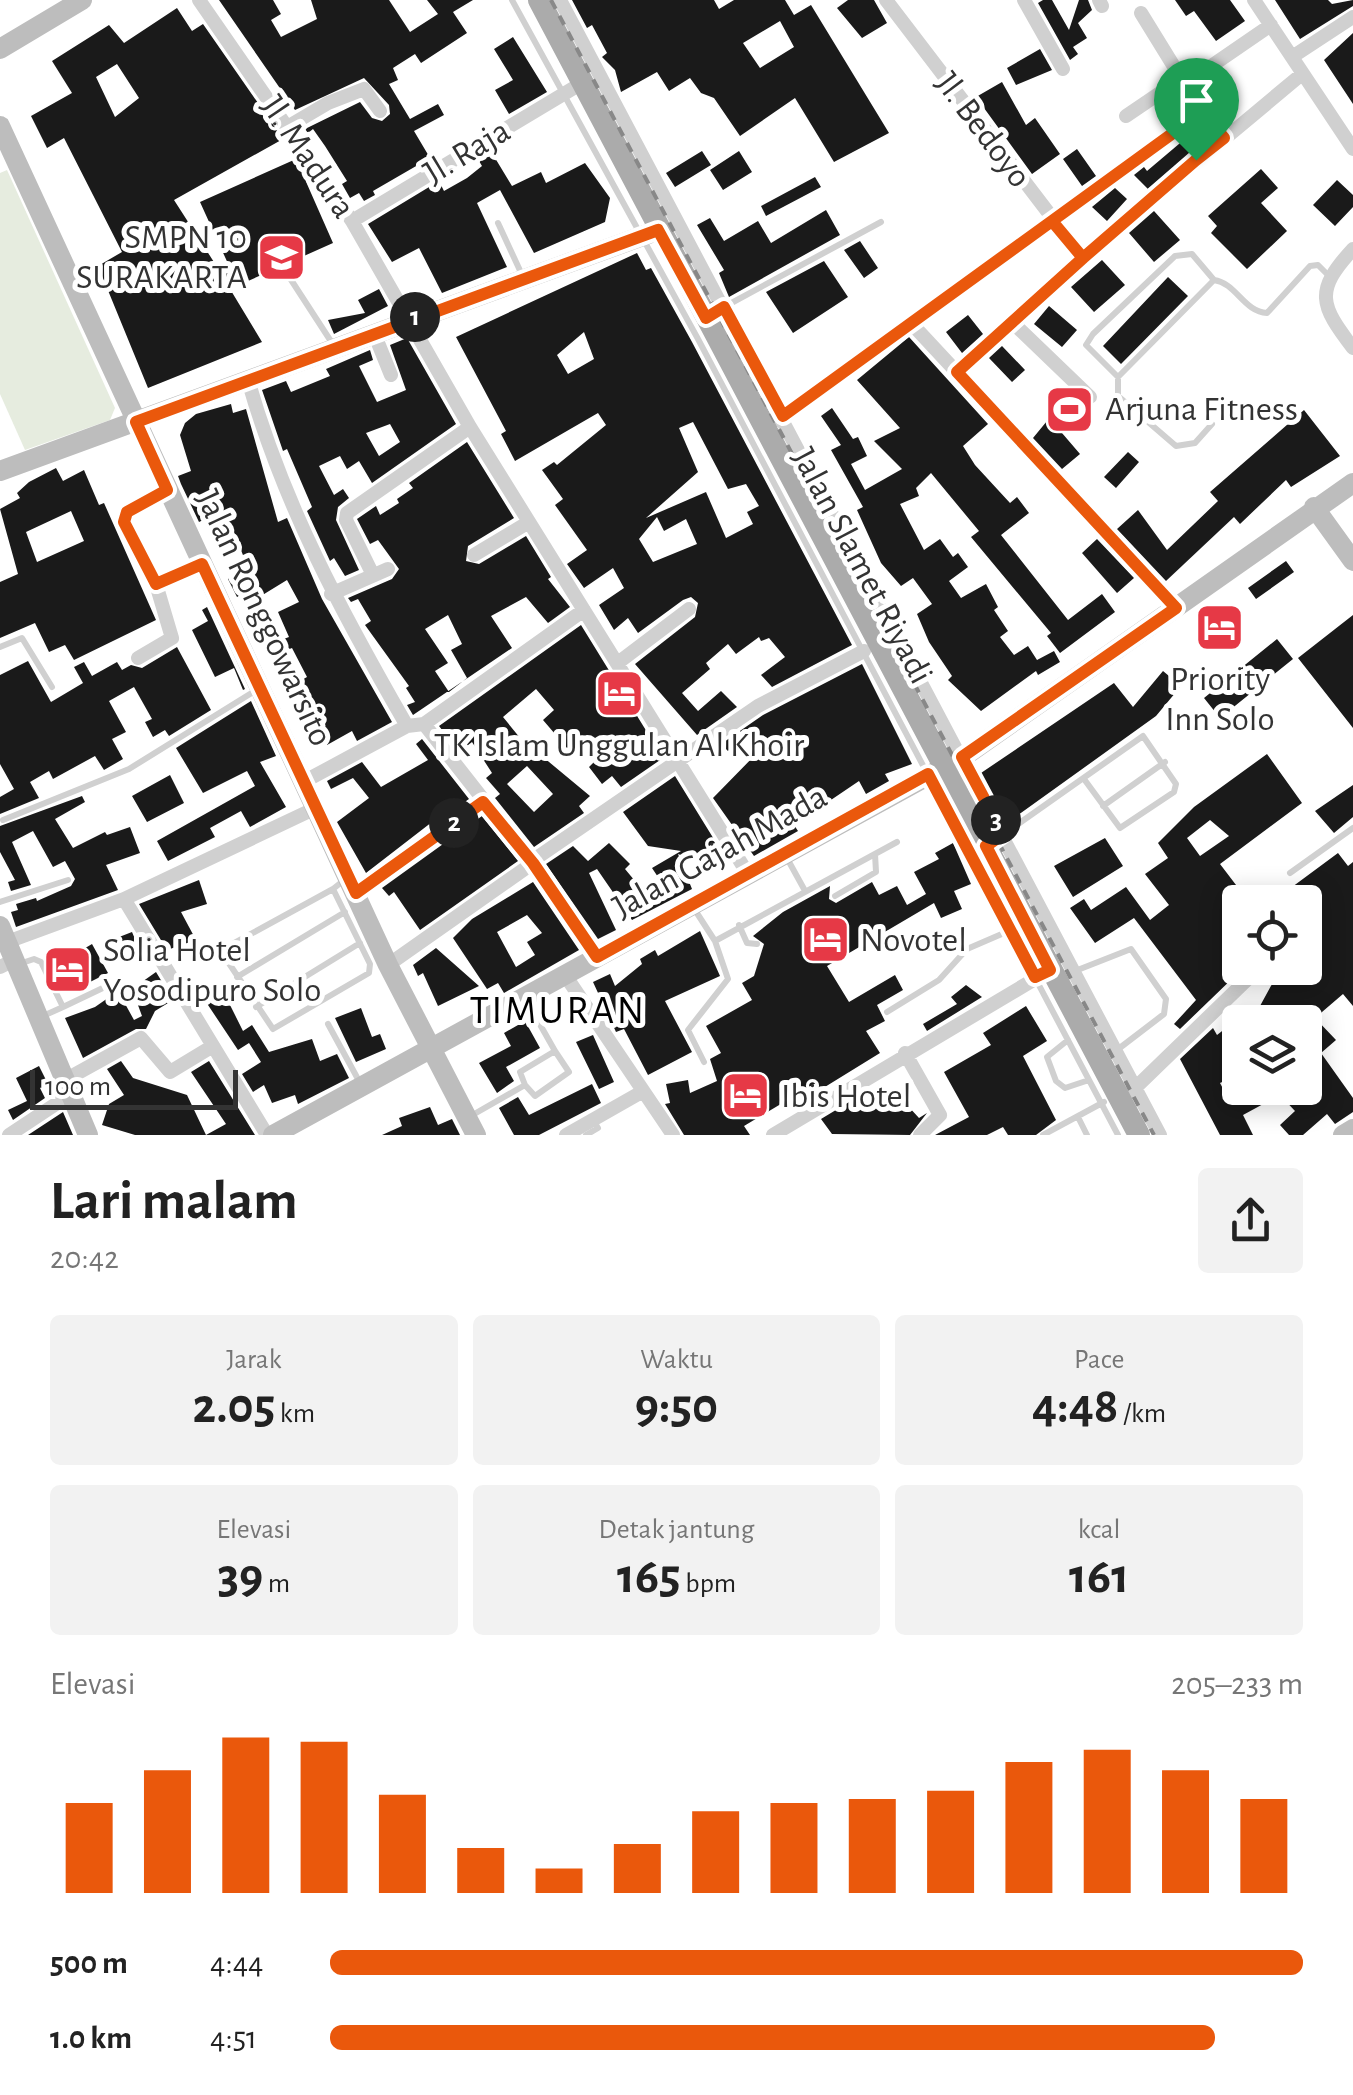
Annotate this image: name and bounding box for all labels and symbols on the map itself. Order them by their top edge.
pin [1154,58,1239,161]
street label: Jl. Bedoyo [929,66,1037,194]
street label: Jl. Madura [255,89,361,225]
street label: Jl. Raja [418,113,516,191]
place label: SMPN 10 SURAKARTA [76,220,247,295]
school or university icon: SMPN 10 SURAKARTA [256,231,308,283]
pin: 1 [390,292,440,342]
sports icon: Arjuna Fitness [1044,383,1096,435]
place label: Arjuna Fitness [1105,392,1298,427]
street label: Jalan Slamet Riyadi [785,442,939,690]
street label: Jalan Ronggowarsito [189,485,339,751]
hotel icon: Priority Inn Solo [1194,601,1246,653]
place label: Priority Inn Solo [1165,662,1275,737]
hotel icon: TK Islam Unggulan Al Khoir [593,667,645,719]
place label: TK Islam Unggulan Al Khoir [434,728,805,763]
street label: Jalan Gajah Mada [607,779,833,925]
pin: 3 [971,795,1021,845]
pin: 2 [429,798,479,848]
hotel icon: Novotel [799,914,851,966]
place label: Novotel [860,923,967,958]
place label: Solia Hotel Yosodipuro Solo [103,933,322,1008]
hotel icon: Solia Hotel Yosodipuro Solo [42,944,94,996]
district label: TIMURAN [469,991,647,1031]
scale bar [30,1065,238,1110]
hotel icon: Ibis Hotel [720,1070,772,1122]
place label: Ibis Hotel [781,1079,911,1114]

